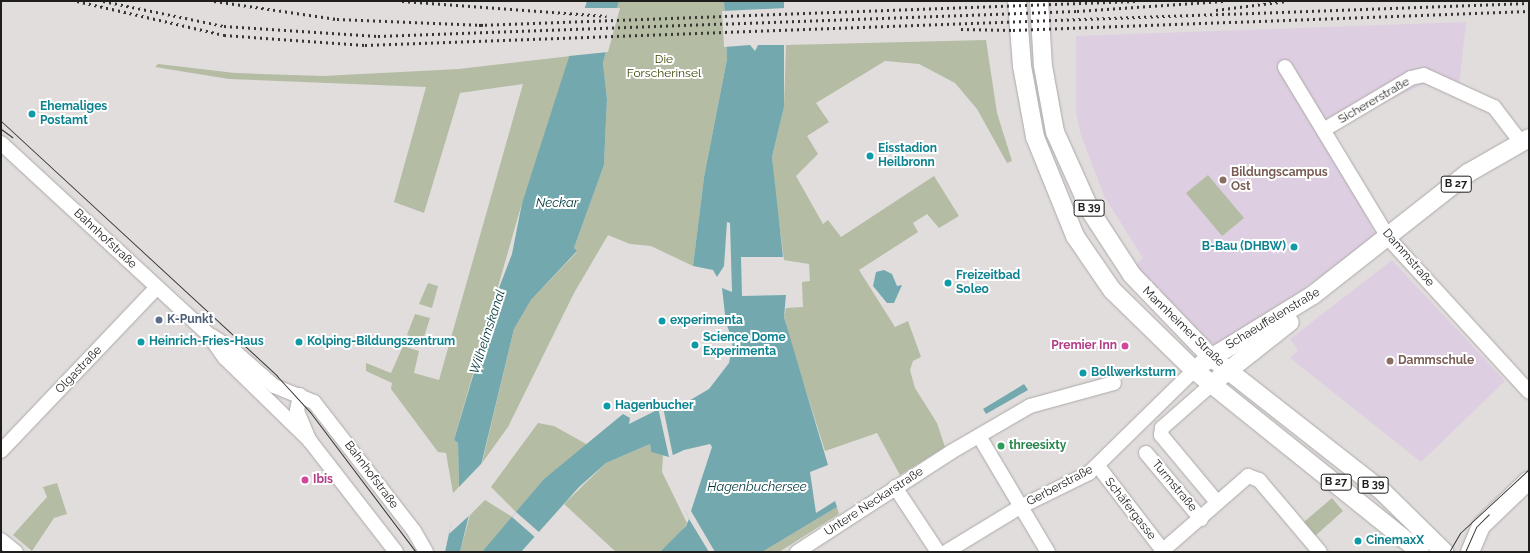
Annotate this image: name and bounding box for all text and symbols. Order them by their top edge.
park label: Die Forscherinsel [627,53,701,81]
street label: Sichererstraße [1336,75,1412,127]
place label: Ehemaliges Postamt [40,100,107,128]
marker: Ehemaliges Postamt [27,109,37,119]
place label: Eisstadion Heilbronn [878,142,937,170]
marker: Eisstadion Heilbronn [865,151,875,161]
place label: Bildungscampus Ost [1231,166,1328,194]
marker: Bildungscampus Ost [1218,175,1228,185]
road number: B 27 [1440,175,1472,193]
water label: Neckar [536,195,578,211]
road number: B 39 [1073,199,1105,217]
street label: Bahnhofstraße [71,206,139,272]
street label: Dammstraße [1379,226,1437,290]
place label: B-Bau (DHBW) [1202,240,1286,254]
marker: B-Bau (DHBW) [1289,242,1299,252]
place label: Freizeitbad Soleo [956,269,1020,297]
marker: Freizeitbad Soleo [943,278,953,288]
street label: Mannheimer Straße [1139,284,1227,370]
street label: Schaeuffelenstraße [1223,285,1323,353]
water label: Wilhelmskanal [467,288,509,376]
place label: K-Punkt [167,313,213,327]
place label: experimenta [670,314,743,328]
marker: K-Punkt [154,315,164,325]
marker: experimenta [657,316,667,326]
place label: Science Dome Experimenta [703,331,786,359]
place label: Heinrich-Fries-Haus [149,335,264,349]
place label: Kolping-Bildungszentrum [307,335,455,349]
marker: Heinrich-Fries-Haus [136,337,146,347]
marker: Kolping-Bildungszentrum [294,337,304,347]
place label: Premier Inn [1051,339,1117,353]
marker: Science Dome Experimenta [690,340,700,350]
marker: Premier Inn [1120,341,1130,351]
street label: Olgastraße [53,343,105,397]
place label: Dammschule [1398,354,1474,368]
marker: Dammschule [1385,356,1395,366]
place label: Bollwerksturm [1091,366,1176,380]
marker: Bollwerksturm [1078,368,1088,378]
place label: Hagenbucher [615,399,694,413]
marker: Hagenbucher [602,401,612,411]
street label: Bahnhofstraße [341,438,401,512]
place label: threesixty [1009,439,1066,453]
marker: threesixty [996,441,1006,451]
street label: Turmstraße [1148,457,1200,515]
street label: Gerberstraße [1025,463,1095,509]
street label: Untere Neckarstraße [822,465,926,539]
place label: Ibis [313,473,333,487]
road number: B 27 [1320,473,1352,491]
marker: Ibis [300,475,310,485]
street label: Schäfergasse [1101,475,1159,543]
road number: B 39 [1357,476,1389,494]
water label: Hagenbuchersee [707,479,807,495]
place label: CinemaxX [1366,534,1424,548]
marker: CinemaxX [1353,536,1363,546]

